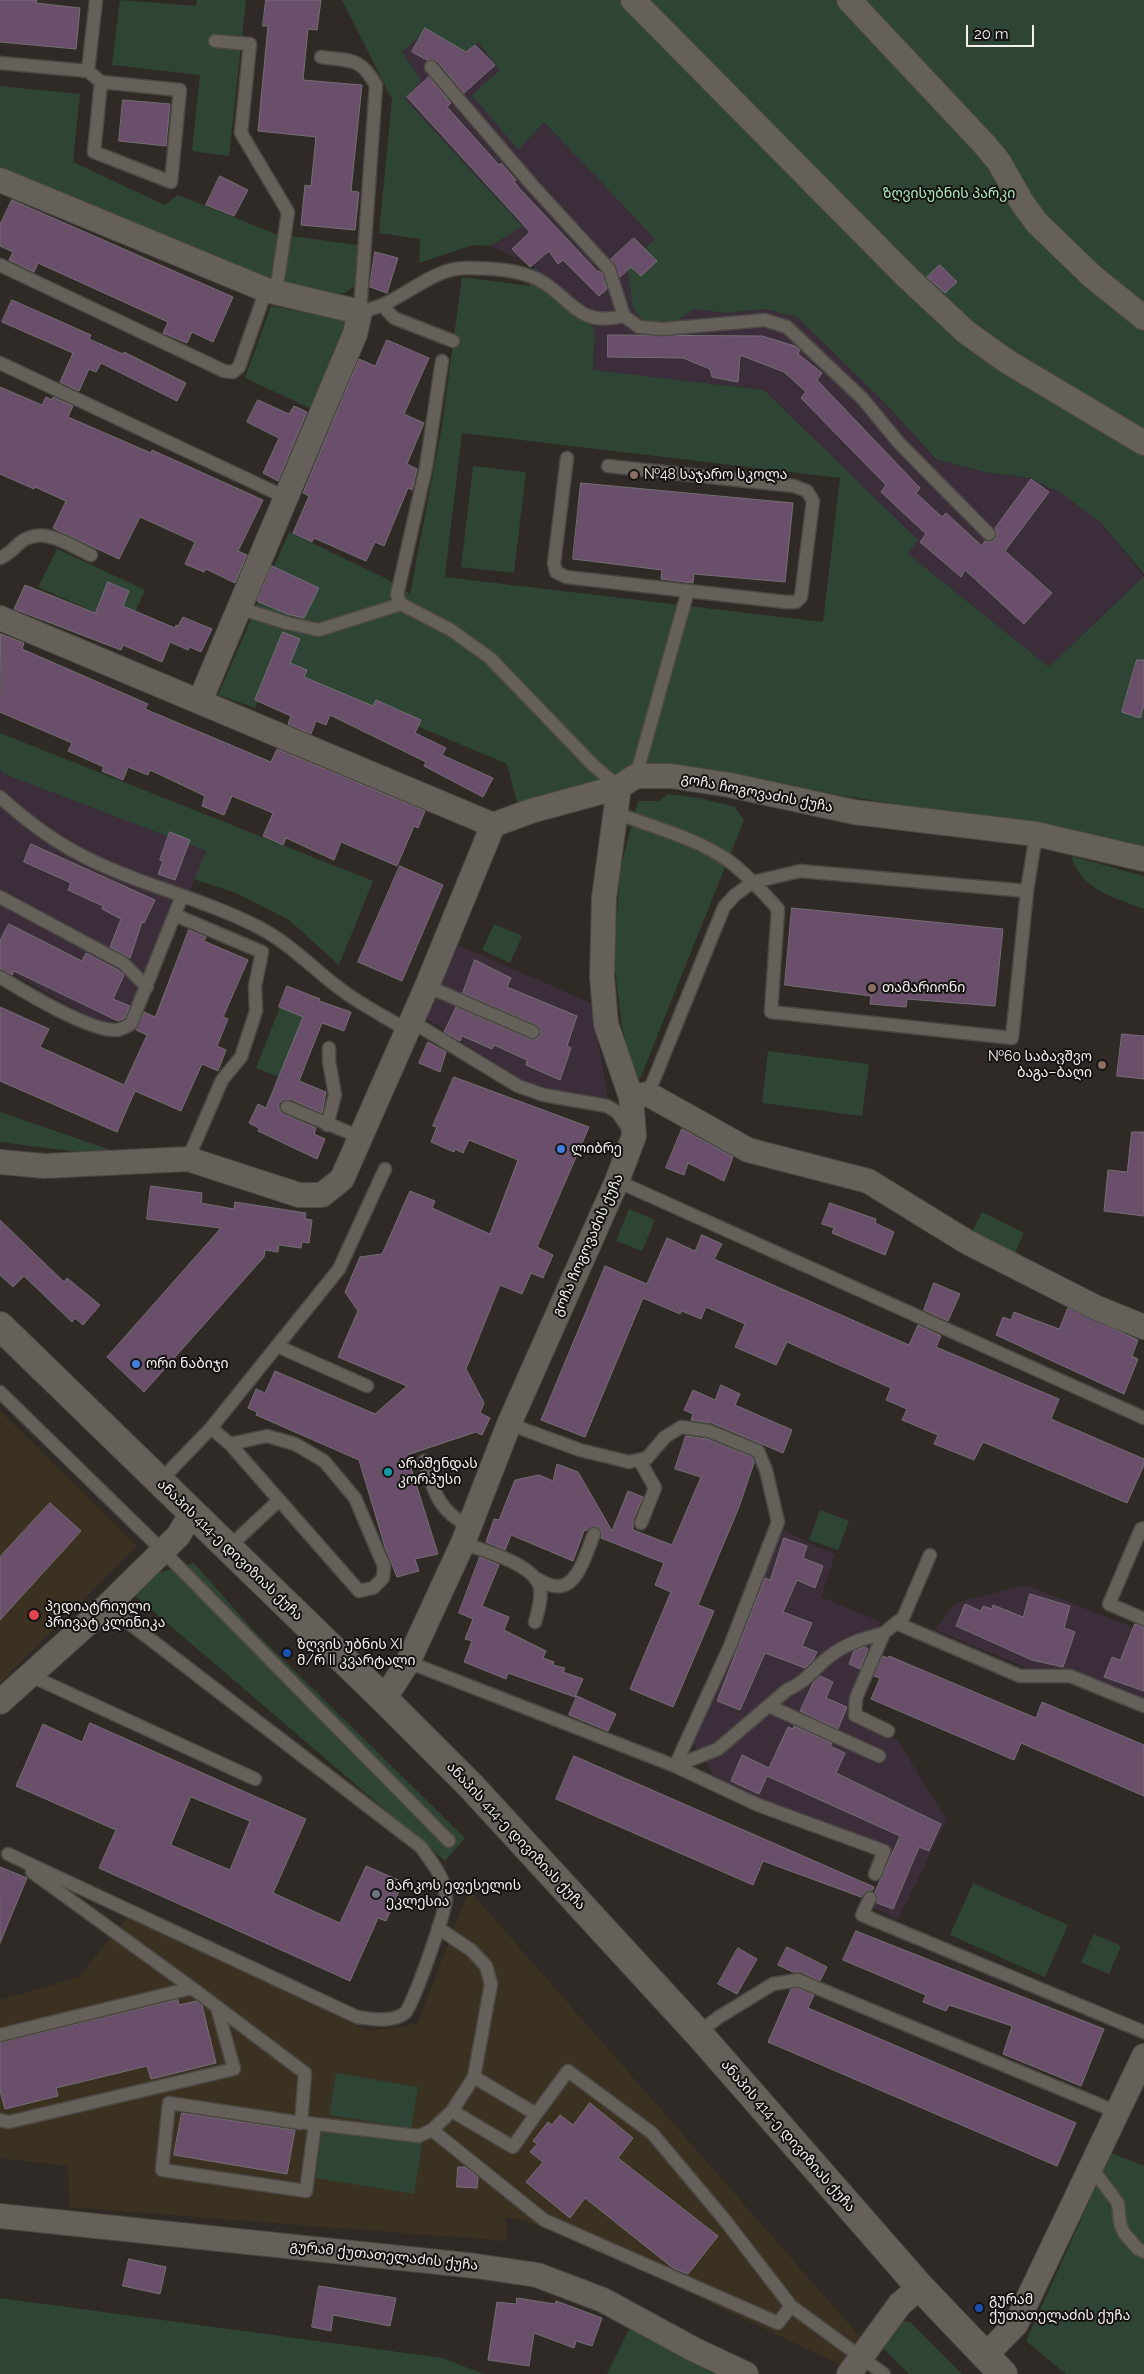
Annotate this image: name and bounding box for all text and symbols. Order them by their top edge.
scale bar [969,15,1036,47]
text: 20 m [974,25,1009,43]
park label: ზღვისუბნის პარკი [883,186,1015,202]
place label: №48 საჯარო სკოლა [644,467,787,483]
marker: №48 საჯარო სკოლა [628,469,640,481]
street label: გოჩა ჩოგოვაძის ქუჩა [680,770,834,816]
place label: თამარიონი [882,980,965,996]
marker: თამარიონი [866,982,878,994]
place label: №60 საბავშვო ბაგა–ბაღი [988,1049,1092,1082]
marker: №60 საბავშვო ბაგა–ბაღი [1096,1059,1108,1071]
place label: ლიბრე [571,1141,622,1157]
marker: ლიბრე [555,1143,567,1155]
street label: გოჩა ჩოგოვაძის ქუჩა [549,1171,627,1319]
place label: ორი ნაბიჯი [146,1356,229,1372]
marker: ორი ნაბიჯი [130,1358,142,1370]
place label: არაშენდას კორპუსი [398,1456,478,1488]
marker: არაშენდას კორპუსი [382,1466,394,1478]
street label: ანაპის 414-ე დივიზიას ქუჩა [154,1476,306,1624]
place label: პედიატრიული პრივატ კლინიკა [45,1599,165,1631]
marker: პედიატრიული პრივატ კლინიკა [27,1608,41,1622]
place label: ზღვის უბნის XI მ/რ II კვარტალი [297,1637,416,1670]
marker: ზღვის უბნის XI მ/რ II კვარტალი [281,1647,293,1659]
street label: ანაპის 414-ე დივიზიას ქუჩა [443,1759,589,1913]
place label: მარკოს ეფესელის ეკლესია [386,1878,521,1910]
marker: მარკოს ეფესელის ეკლესია [370,1888,382,1900]
street label: ანაპის 414-ე დივიზიას ქუჩა [717,2056,859,2216]
street label: გურამ ქუთათელაძის ქუჩა [289,2238,479,2274]
place label: გურამ ქუთათელაძის ქუჩა [989,2292,1130,2324]
marker: გურამ ქუთათელაძის ქუჩა [973,2302,985,2314]

